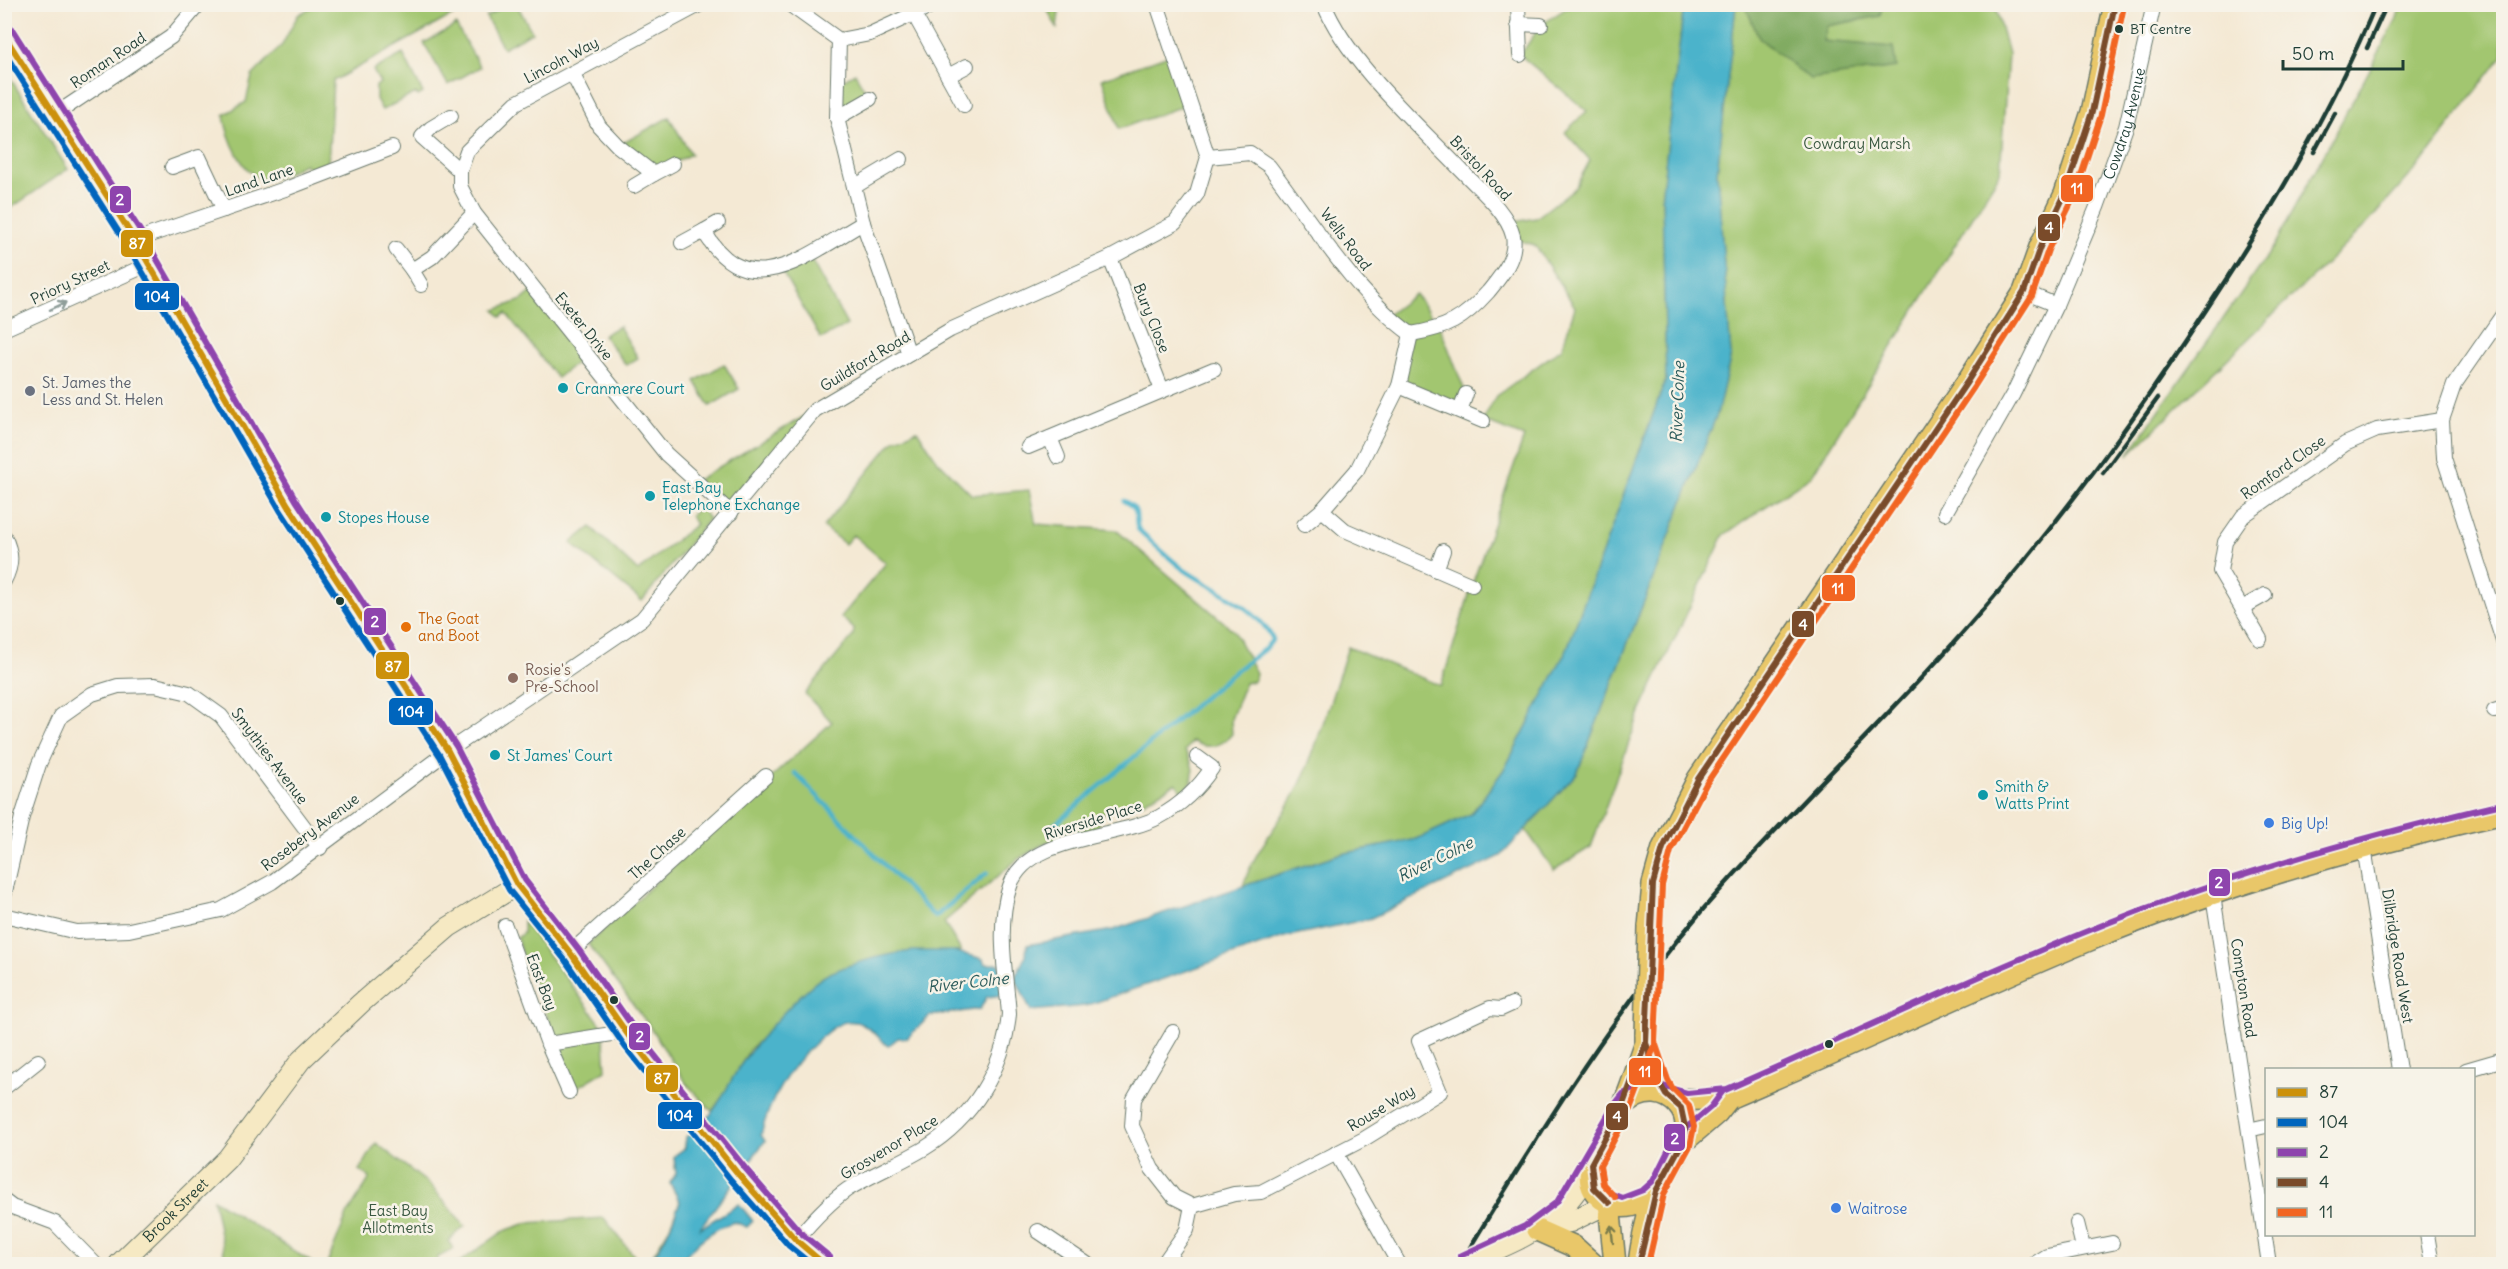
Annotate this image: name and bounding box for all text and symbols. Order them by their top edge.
place label: BT Centre [2130,20,2191,38]
marker: BT Centre [2113,23,2125,35]
street label: Roman Road [67,28,150,92]
street label: Lincoln Way [520,32,602,88]
scale bar [2283,33,2403,71]
text: 50 m [2292,42,2334,65]
street label: Cowdray Avenue [2098,66,2149,182]
street label: Bristol Road [1446,132,1516,204]
park label: Cowdray Marsh [1803,134,1911,153]
street label: Land Lane [222,159,296,201]
line badge: 11 [2060,174,2094,203]
text: 11 [2071,178,2083,198]
line badge: 2 [109,185,132,214]
text: 2 [116,189,125,209]
street label: Wells Road [1316,204,1376,274]
line badge: 4 [2037,213,2061,242]
text: 4 [2044,217,2054,237]
line badge: 87 [120,229,154,258]
text: 87 [128,233,146,253]
street label: Priory Street [27,255,113,309]
street label: Bury Close [1129,280,1175,356]
line badge: 104 [134,282,180,311]
text: 104 [144,286,170,306]
street label: Exeter Drive [551,288,617,364]
one-way arrow [49,299,67,311]
street label: Guildford Road [816,327,914,395]
water label: River Colne [1666,360,1688,443]
place label: St. James the Less and St. Helen [42,373,164,409]
place label: Cranmere Court [575,379,685,398]
marker: Cranmere Court [556,381,570,395]
marker: St. James the Less and St. Helen [23,384,37,398]
street label: Romford Close [2237,431,2329,503]
place label: East Bay Telephone Exchange [662,478,800,514]
marker: East Bay Telephone Exchange [643,489,657,503]
place label: Stopes House [338,508,429,527]
marker: Stopes House [319,510,333,524]
line badge: 11 [1821,574,1856,602]
text: 11 [1832,578,1844,598]
unlabelled marker [334,595,346,607]
line badge: 2 [363,607,387,636]
place label: The Goat and Boot [418,609,479,645]
line badge: 4 [1791,610,1815,638]
text: 2 [371,611,380,631]
text: 4 [1798,614,1808,634]
marker: The Goat and Boot [399,620,413,634]
line badge: 87 [375,651,410,680]
text: 87 [384,656,402,676]
place label: Rosie's Pre-School [525,660,599,696]
marker: Rosie's Pre-School [506,671,520,685]
line badge: 104 [388,697,434,726]
text: 104 [398,701,424,721]
street label: Smythies Avenue [228,704,312,808]
place label: St James' Court [507,746,612,765]
marker: St James' Court [488,748,502,762]
place label: Smith & Watts Print [1995,777,2069,813]
marker: Smith & Watts Print [1976,788,1990,802]
street label: Rosebery Avenue [257,789,363,875]
street label: Riverside Place [1042,796,1144,844]
place label: Big Up! [2281,814,2328,833]
marker: Big Up! [2262,816,2276,830]
street label: The Chase [625,822,689,884]
water label: River Colne [1394,832,1477,886]
line badge: 2 [2208,868,2231,897]
text: 2 [2215,872,2224,892]
street label: Dilbridge Road West [2378,887,2418,1025]
street label: Compton Road [2227,937,2261,1039]
street label: East Bay [522,951,562,1013]
water label: River Colne [927,968,1011,996]
unlabelled marker [608,994,620,1006]
line badge: 2 [628,1022,651,1051]
text: 2 [636,1026,645,1046]
unlabelled marker [1823,1038,1835,1050]
line badge: 11 [1628,1057,1662,1086]
text: 11 [1639,1061,1651,1081]
line badge: 87 [645,1064,679,1093]
text: 87 [653,1068,671,1088]
legend [2265,1068,2475,1236]
street label: Rouse Way [1344,1080,1418,1136]
text: 87 [2319,1080,2338,1103]
line badge: 104 [657,1101,703,1130]
line badge: 4 [1605,1102,1629,1131]
text: 104 [667,1105,693,1125]
text: 4 [1612,1106,1622,1126]
street label: Grosvenor Place [837,1110,941,1184]
text: 104 [2319,1110,2348,1133]
line badge: 2 [1663,1123,1686,1152]
text: 2 [1671,1128,1680,1148]
text: 2 [2319,1140,2329,1163]
text: 4 [2319,1170,2329,1193]
street label: Brook Street [138,1174,212,1246]
place label: Waitrose [1848,1199,1907,1218]
text: 11 [2319,1200,2333,1223]
park label: East Bay Allotments [362,1201,434,1237]
marker: Waitrose [1829,1201,1843,1215]
one-way arrow [1606,1224,1617,1244]

